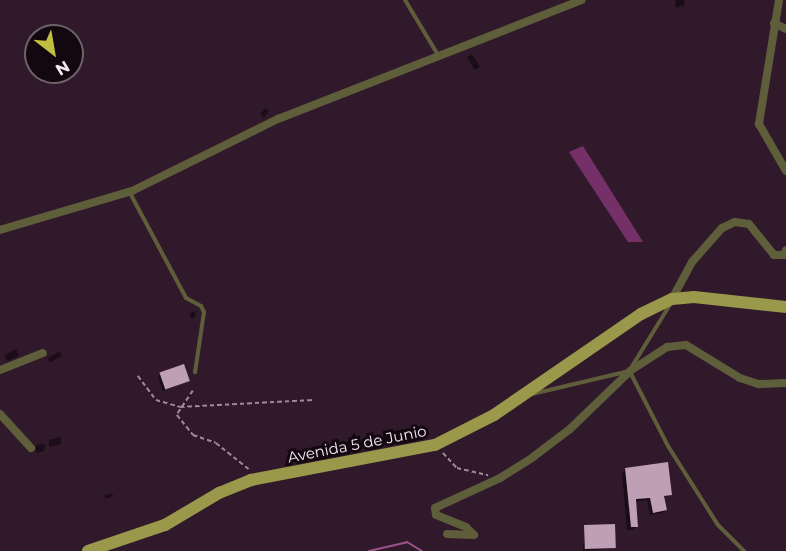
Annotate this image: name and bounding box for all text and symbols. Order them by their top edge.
north arrow [24,24,84,84]
text: N [52,57,73,80]
street label: Avenida 5 de Junio [286,422,428,466]

